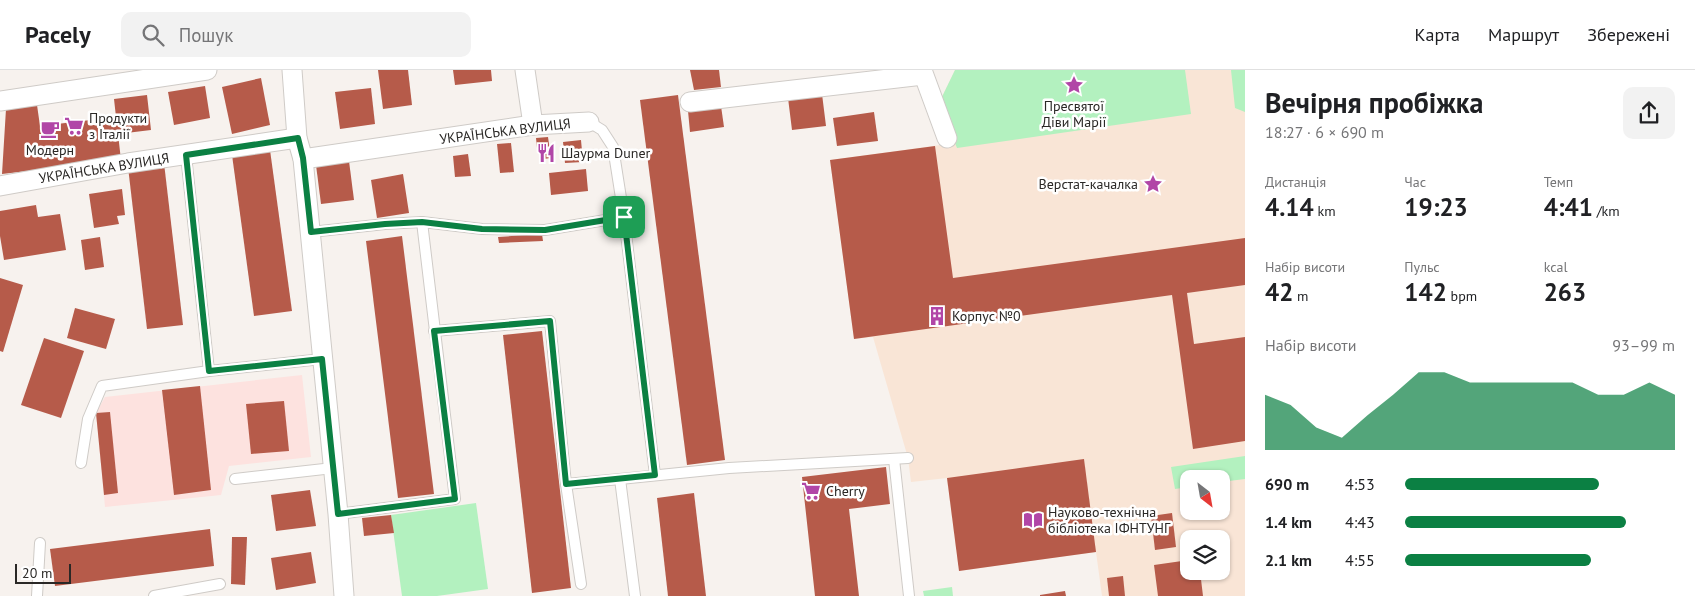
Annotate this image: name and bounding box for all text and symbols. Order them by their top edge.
search box [121,12,471,57]
text: Pacely [25,19,91,50]
icon: search [139,21,167,49]
text: Пошук [179,23,233,47]
text: Карта [1415,23,1460,46]
text: Маршрут [1488,23,1559,46]
text: Збережені [1587,23,1670,46]
place icon: Пресвятої Діви Марії [1063,74,1085,96]
text: Вечірня пробіжка [1265,84,1483,121]
button: share [1623,87,1675,139]
place label: Пресвятої Діви Марії [1042,97,1106,131]
place label: Продукти з Італії [89,109,147,143]
street label: УКРАЇНСЬКА ВУЛИЦЯ [438,114,572,148]
supermarket icon: Продукти з Італії [63,115,85,137]
cafe icon: Модерн [39,118,61,140]
text: 18:27 · 6 × 690 m [1265,122,1384,142]
place label: Модерн [26,141,74,159]
restaurant icon: Шаурма Duner [535,142,557,164]
place label: Шаурма Duner [561,144,651,162]
street label: УКРАЇНСЬКА ВУЛИЦЯ [37,149,171,187]
place icon: Верстат-качалка [1142,173,1164,195]
text: Дистанція [1265,173,1326,191]
text: Час [1404,173,1426,191]
text: Темп [1544,173,1573,191]
place label: Верстат-качалка [1039,175,1138,193]
text: 4.14 [1265,191,1314,223]
text: 19:23 [1404,191,1468,223]
text: 4:41 [1544,191,1593,223]
pin [603,196,645,238]
text: km [1314,202,1336,220]
text: /km [1593,202,1620,220]
icon: arrive [610,203,638,231]
text: Набір висоти [1265,258,1345,276]
text: Пульс [1404,258,1440,276]
text: kcal [1544,258,1568,276]
text: 42 [1265,276,1293,308]
text: 142 [1404,276,1447,308]
text: 263 [1544,276,1586,308]
text: m [1293,287,1308,305]
text: bpm [1447,287,1477,305]
building icon: Корпус №0 [926,305,948,327]
place label: Корпус №0 [952,307,1021,325]
text: Набір висоти [1265,335,1356,355]
text: 93–99 m [1612,335,1675,355]
north arrow [1180,470,1230,520]
map controls [1180,470,1230,580]
text: 690 m [1265,474,1309,494]
text: 4:53 [1345,474,1375,494]
supermarket icon: Cherry [800,480,822,502]
place label: Cherry [826,482,865,500]
place label: Науково-технічна бібліотека ІФНТУНГ [1048,503,1171,537]
library icon: Науково-технічна бібліотека ІФНТУНГ [1022,509,1044,531]
text: 1.4 km [1265,512,1312,532]
text: 4:43 [1345,512,1375,532]
button: layers [1180,530,1230,580]
text: 2.1 km [1265,550,1312,570]
text: 4:55 [1345,550,1375,570]
scale bar [15,561,71,584]
text: 20 m [22,564,52,582]

